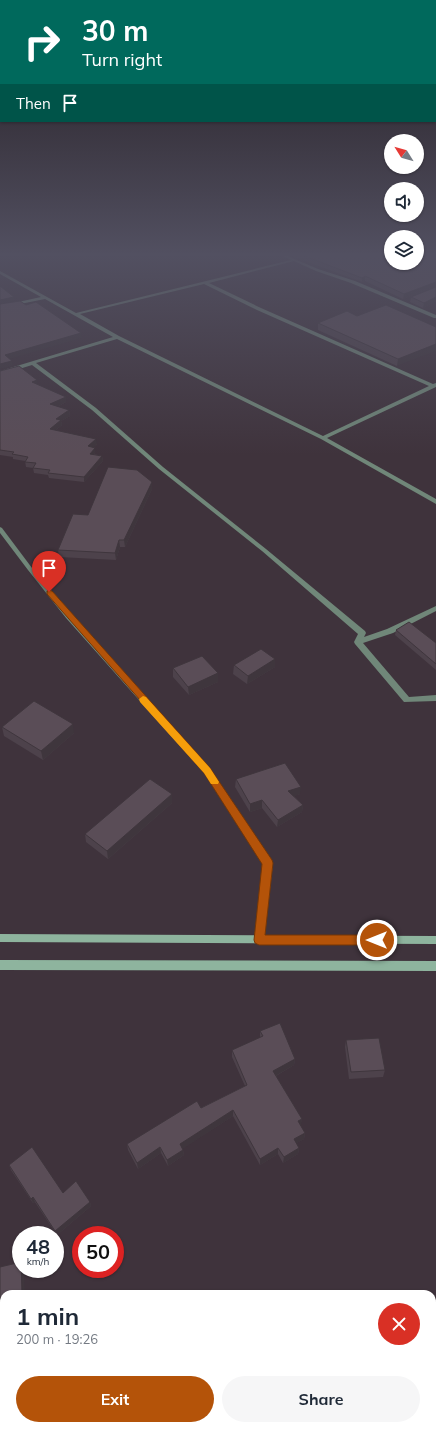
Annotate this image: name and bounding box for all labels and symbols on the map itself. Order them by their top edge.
north arrow [384,134,424,174]
pin [32,551,66,592]
position arrow [356,919,398,961]
speed limit sign: 50 [72,1226,124,1278]

